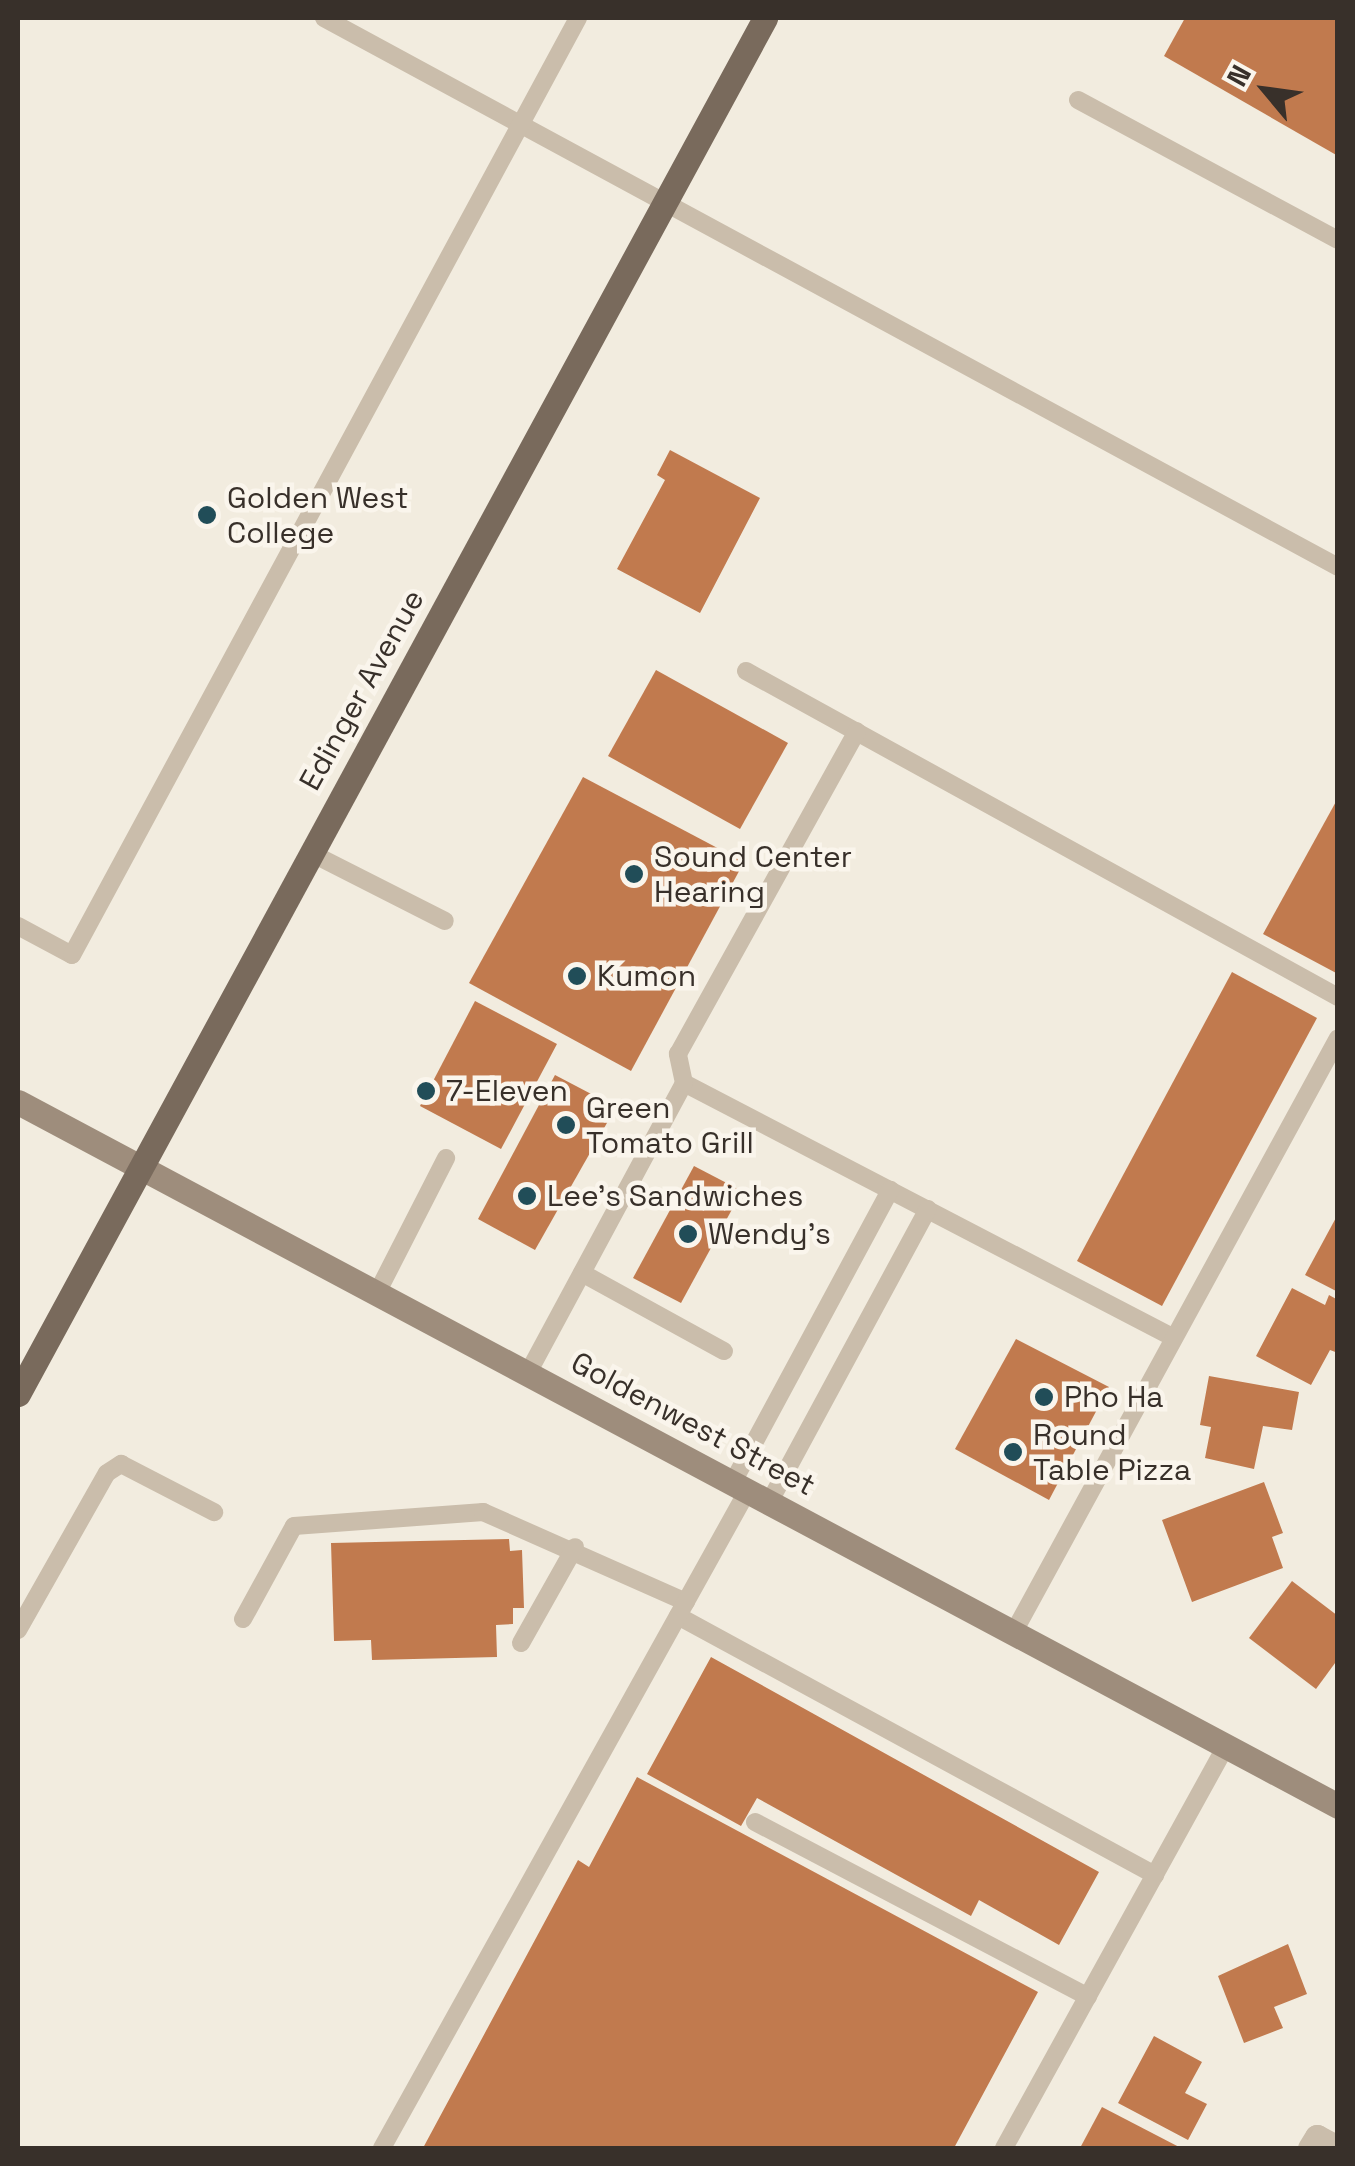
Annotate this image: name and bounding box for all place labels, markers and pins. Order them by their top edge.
place label: Golden West College [227,480,409,550]
marker: Golden West College [196,504,218,526]
place label: Sound Center Hearing [654,839,852,910]
marker: Sound Center Hearing [623,863,645,885]
place label: Kumon [597,958,696,994]
marker: Kumon [566,965,588,987]
place label: 7-Eleven [446,1073,568,1109]
marker: 7-Eleven [415,1080,437,1102]
place label: Green Tomato Grill [586,1090,754,1160]
marker: Green Tomato Grill [555,1114,577,1136]
place label: Lee's Sandwiches [547,1178,803,1214]
marker: Lee's Sandwiches [516,1185,538,1207]
place label: Wendy's [708,1216,831,1252]
marker: Wendy's [677,1223,699,1245]
place label: Pho Ha [1064,1379,1164,1415]
marker: Pho Ha [1033,1386,1055,1408]
place label: Round Table Pizza [1033,1417,1191,1488]
marker: Round Table Pizza [1002,1441,1024,1463]

